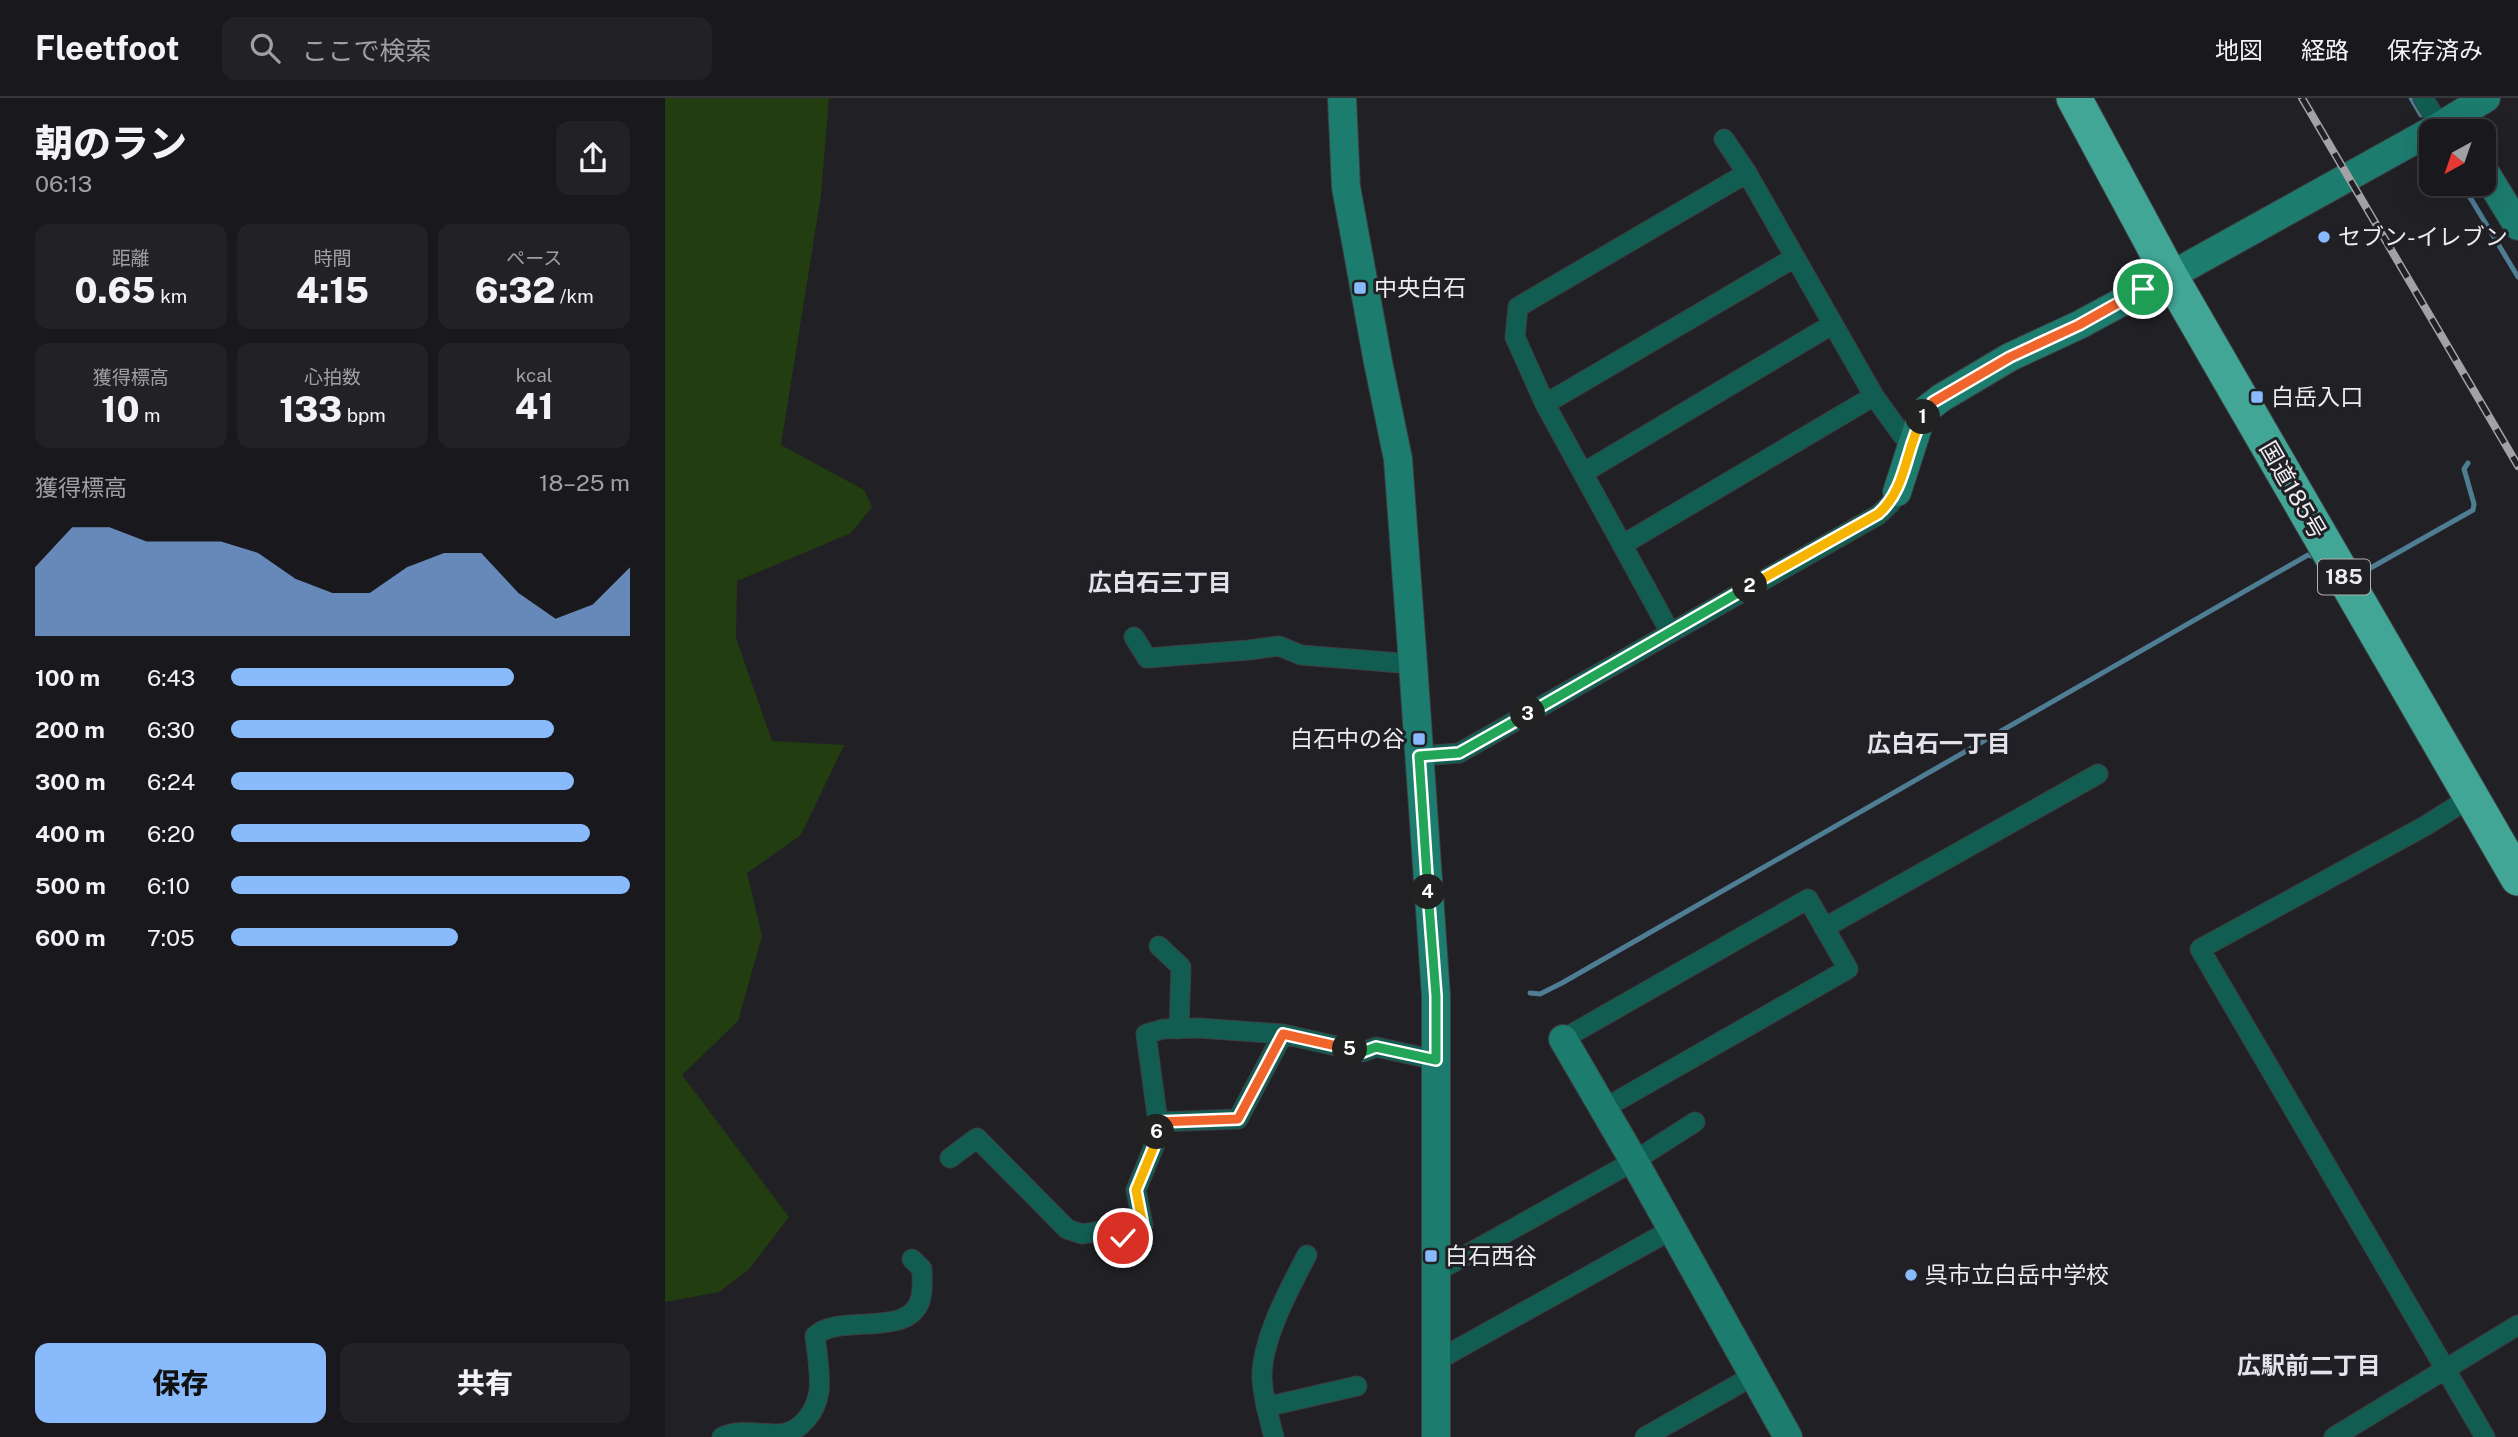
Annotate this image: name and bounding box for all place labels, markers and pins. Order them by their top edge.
place label: セブン-イレブン [2338,223,2508,250]
marker: セブン-イレブン [2316,229,2332,245]
pin [2113,259,2173,319]
place label: 中央白石 [1374,274,1466,301]
marker: 中央白石 [1352,280,1368,296]
place label: 白岳入口 [2271,383,2363,410]
marker: 白岳入口 [2249,389,2265,405]
pin: 1 [1905,400,1941,434]
pin: 2 [1733,568,1767,603]
pin: 3 [1511,696,1545,732]
place label: 白石中の谷 [1290,725,1405,752]
marker: 白石中の谷 [1411,731,1427,747]
pin: 4 [1411,874,1445,910]
pin: 5 [1333,1032,1367,1066]
pin: 6 [1140,1114,1175,1150]
pin [1093,1208,1153,1268]
place label: 白石西谷 [1445,1242,1537,1269]
marker: 白石西谷 [1423,1248,1439,1264]
place label: 呉市立白岳中学校 [1925,1261,2109,1288]
marker: 呉市立白岳中学校 [1903,1267,1919,1283]

